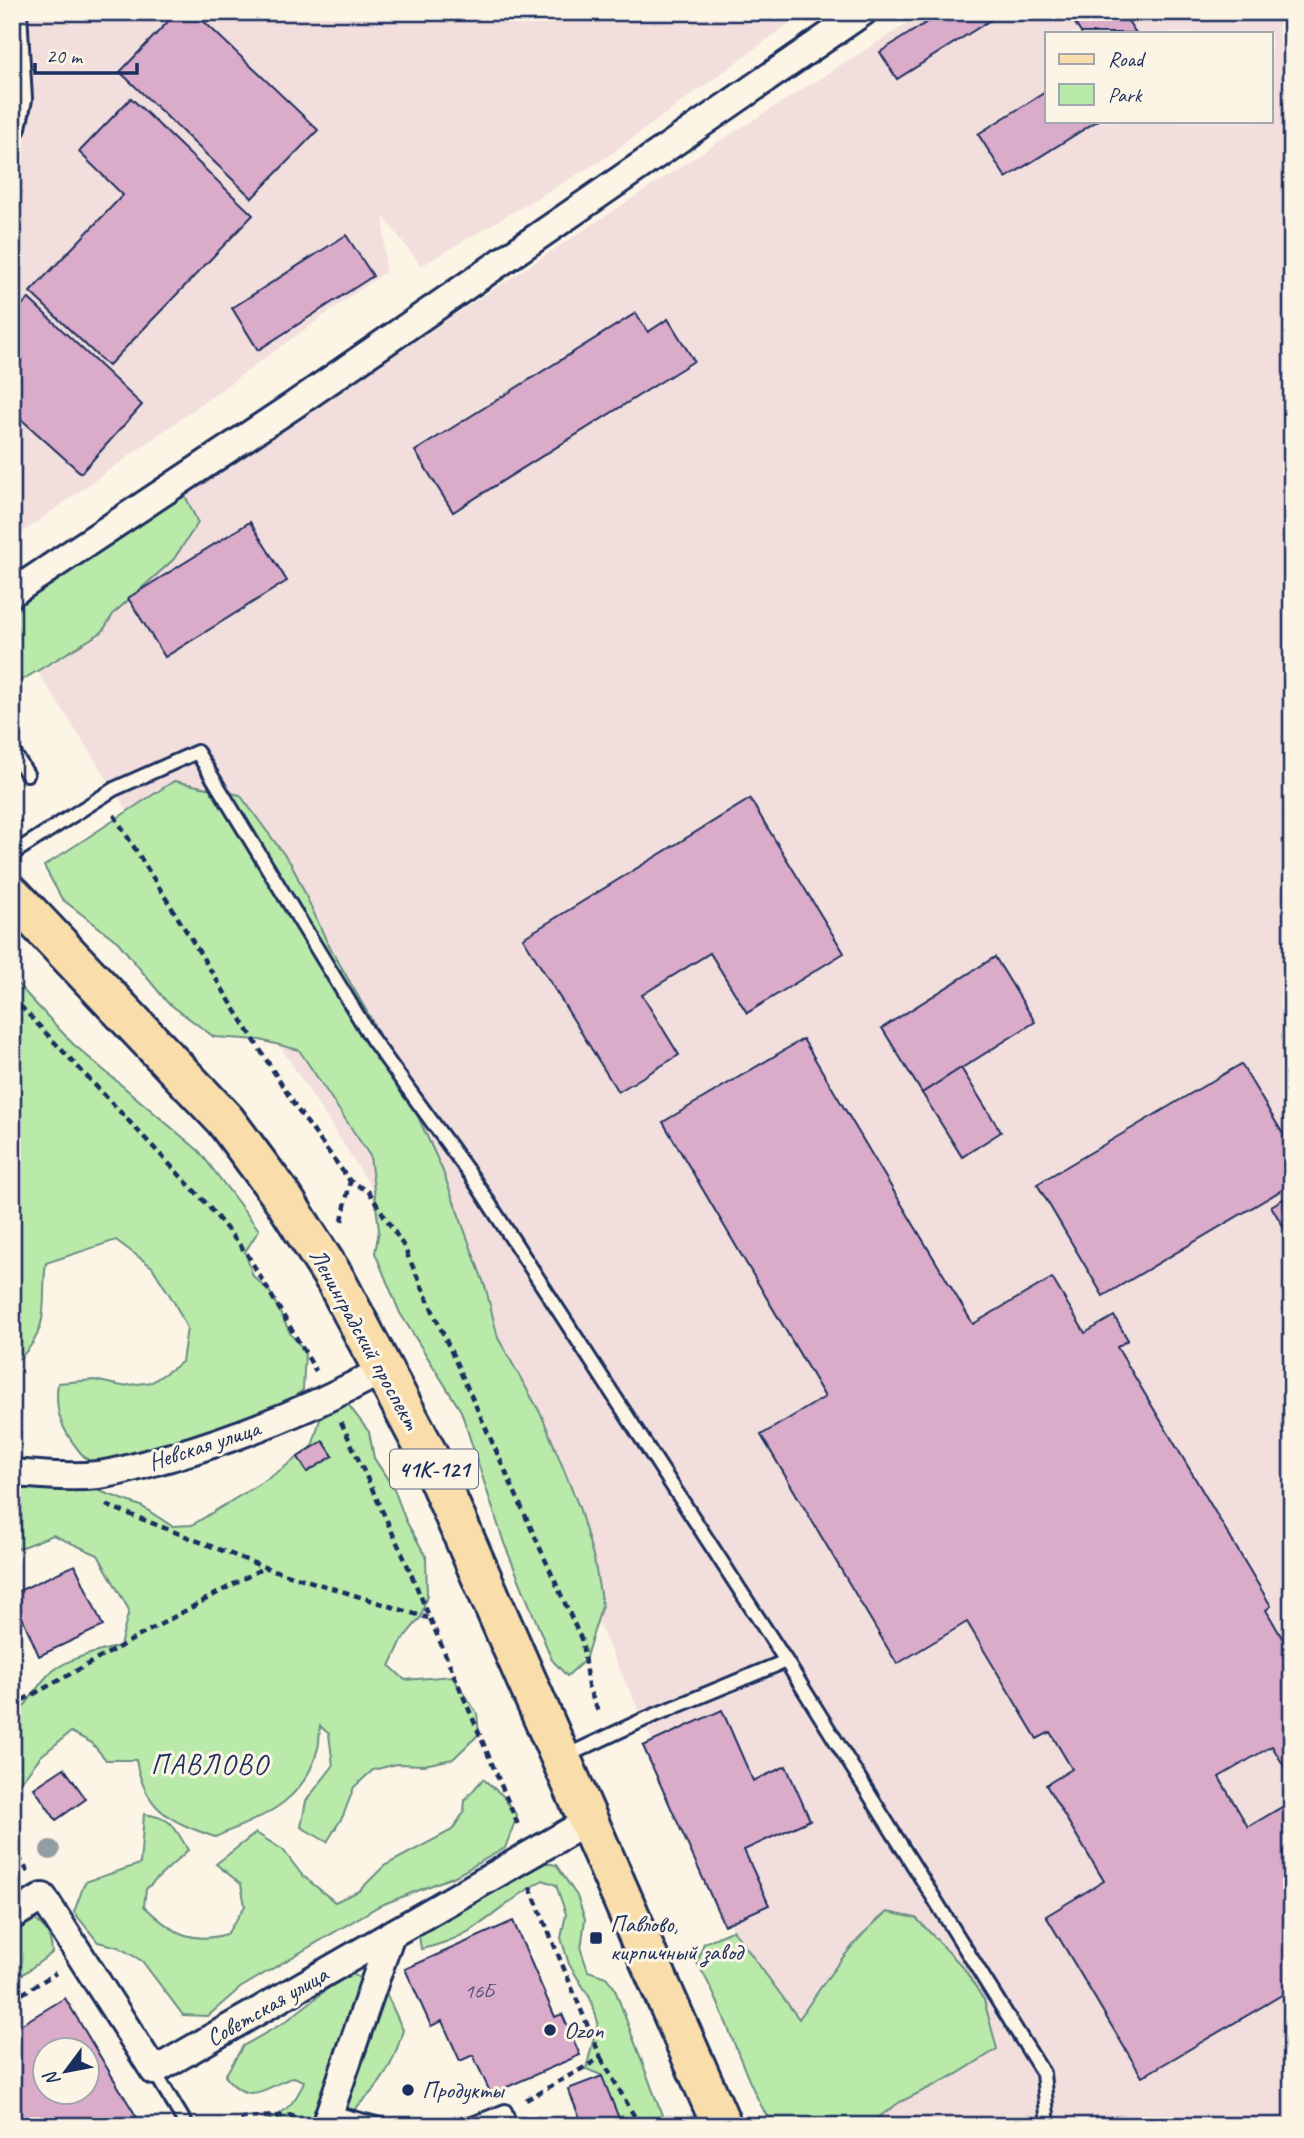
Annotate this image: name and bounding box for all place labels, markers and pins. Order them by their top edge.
place label: Павлово, кирпичный завод [610,1909,746,1968]
marker: Павлово, кирпичный завод [588,1930,604,1946]
place label: Ozon [564,2015,604,2045]
marker: Ozon [542,2022,558,2038]
place label: Продукты [422,2075,506,2105]
marker: Продукты [400,2082,416,2098]

